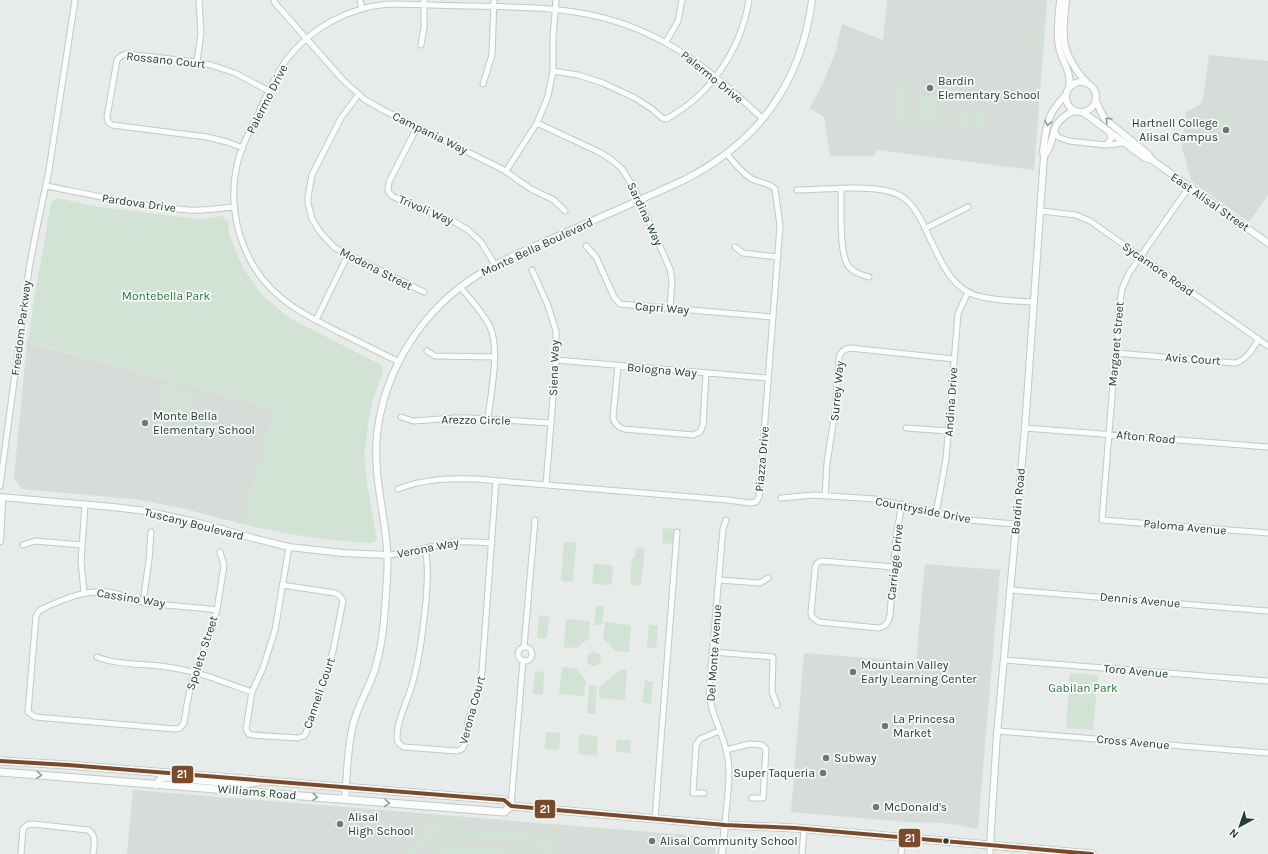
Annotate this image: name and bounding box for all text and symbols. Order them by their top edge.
street label: Palermo Drive [678,48,746,106]
street label: Rossano Court [126,49,207,71]
street label: Palermo Drive [244,62,290,136]
place label: Bardin Elementary School [938,74,1040,102]
marker: Bardin Elementary School [925,83,935,93]
street label: Campania Way [390,109,470,157]
place label: Hartnell College Alisal Campus [1132,116,1218,144]
one-way arrow [1105,118,1112,125]
one-way arrow [1044,120,1052,127]
marker: Hartnell College Alisal Campus [1221,125,1231,135]
street label: East Alisal Street [1168,170,1252,235]
street label: Sardina Way [624,180,666,248]
street label: Pardova Drive [101,191,177,215]
street label: Trivoli Way [397,192,456,228]
street label: Monte Bella Boulevard [479,215,595,279]
street label: Sycamore Road [1119,239,1197,299]
street label: Modena Street [337,245,415,294]
street label: Freedom Parkway [8,279,34,376]
park label: Montebella Park [122,289,210,303]
street label: Capri Way [634,299,690,317]
street label: Margaret Street [1105,301,1127,387]
street label: Siena Way [546,339,562,396]
street label: Avis Court [1165,350,1222,368]
street label: Bologna Way [627,360,698,380]
street label: Surrey Way [827,360,847,422]
street label: Andina Drive [942,367,960,437]
place label: Monte Bella Elementary School [153,409,255,437]
street label: Arezzo Circle [441,412,511,428]
marker: Monte Bella Elementary School [140,418,150,428]
street label: Piazza Drive [752,426,772,492]
street label: Afton Road [1116,427,1176,447]
street label: Bardin Road [1008,467,1028,535]
street label: Countryside Drive [874,494,972,526]
street label: Tuscany Boulevard [143,505,245,543]
street label: Paloma Avenue [1143,516,1227,538]
street label: Carriage Drive [884,523,906,601]
street label: Verona Way [396,535,460,561]
street label: Cassino Way [96,586,167,610]
street label: Dennis Avenue [1099,590,1181,610]
street label: Del Monte Avenue [704,604,724,702]
street label: Spoleto Street [183,614,221,692]
street label: Canneli Court [300,655,338,730]
place label: Mountain Valley Early Learning Center [861,658,977,686]
street label: Toro Avenue [1103,661,1169,681]
marker: Mountain Valley Early Learning Center [848,667,858,677]
street label: Verona Court [456,674,488,746]
park label: Gabilan Park [1048,681,1118,695]
place label: La Princesa Market [893,712,955,740]
marker: La Princesa Market [880,721,890,731]
street label: Cross Avenue [1096,732,1170,752]
place label: Subway [834,751,877,765]
marker: Subway [821,753,831,763]
line badge: 21 [171,765,194,784]
place label: Super Taqueria [734,766,815,780]
text: 21 [177,768,187,781]
marker: Super Taqueria [818,768,828,778]
one-way arrow [36,771,42,780]
street label: Williams Road [217,782,297,802]
one-way arrow [312,793,318,802]
one-way arrow [384,799,390,808]
line badge: 21 [534,799,556,819]
place label: McDonald's [884,800,947,814]
marker: McDonald's [871,802,881,812]
text: 21 [540,803,550,816]
north arrow [1220,806,1260,846]
place label: Alisal High School [348,810,414,838]
marker: Alisal High School [335,819,345,829]
text: N [1227,826,1241,841]
line badge: 21 [898,828,921,848]
text: 21 [905,832,915,845]
place label: Alisal Community School [660,834,798,848]
marker: Alisal Community School [647,836,657,846]
unlabelled marker [941,836,951,846]

